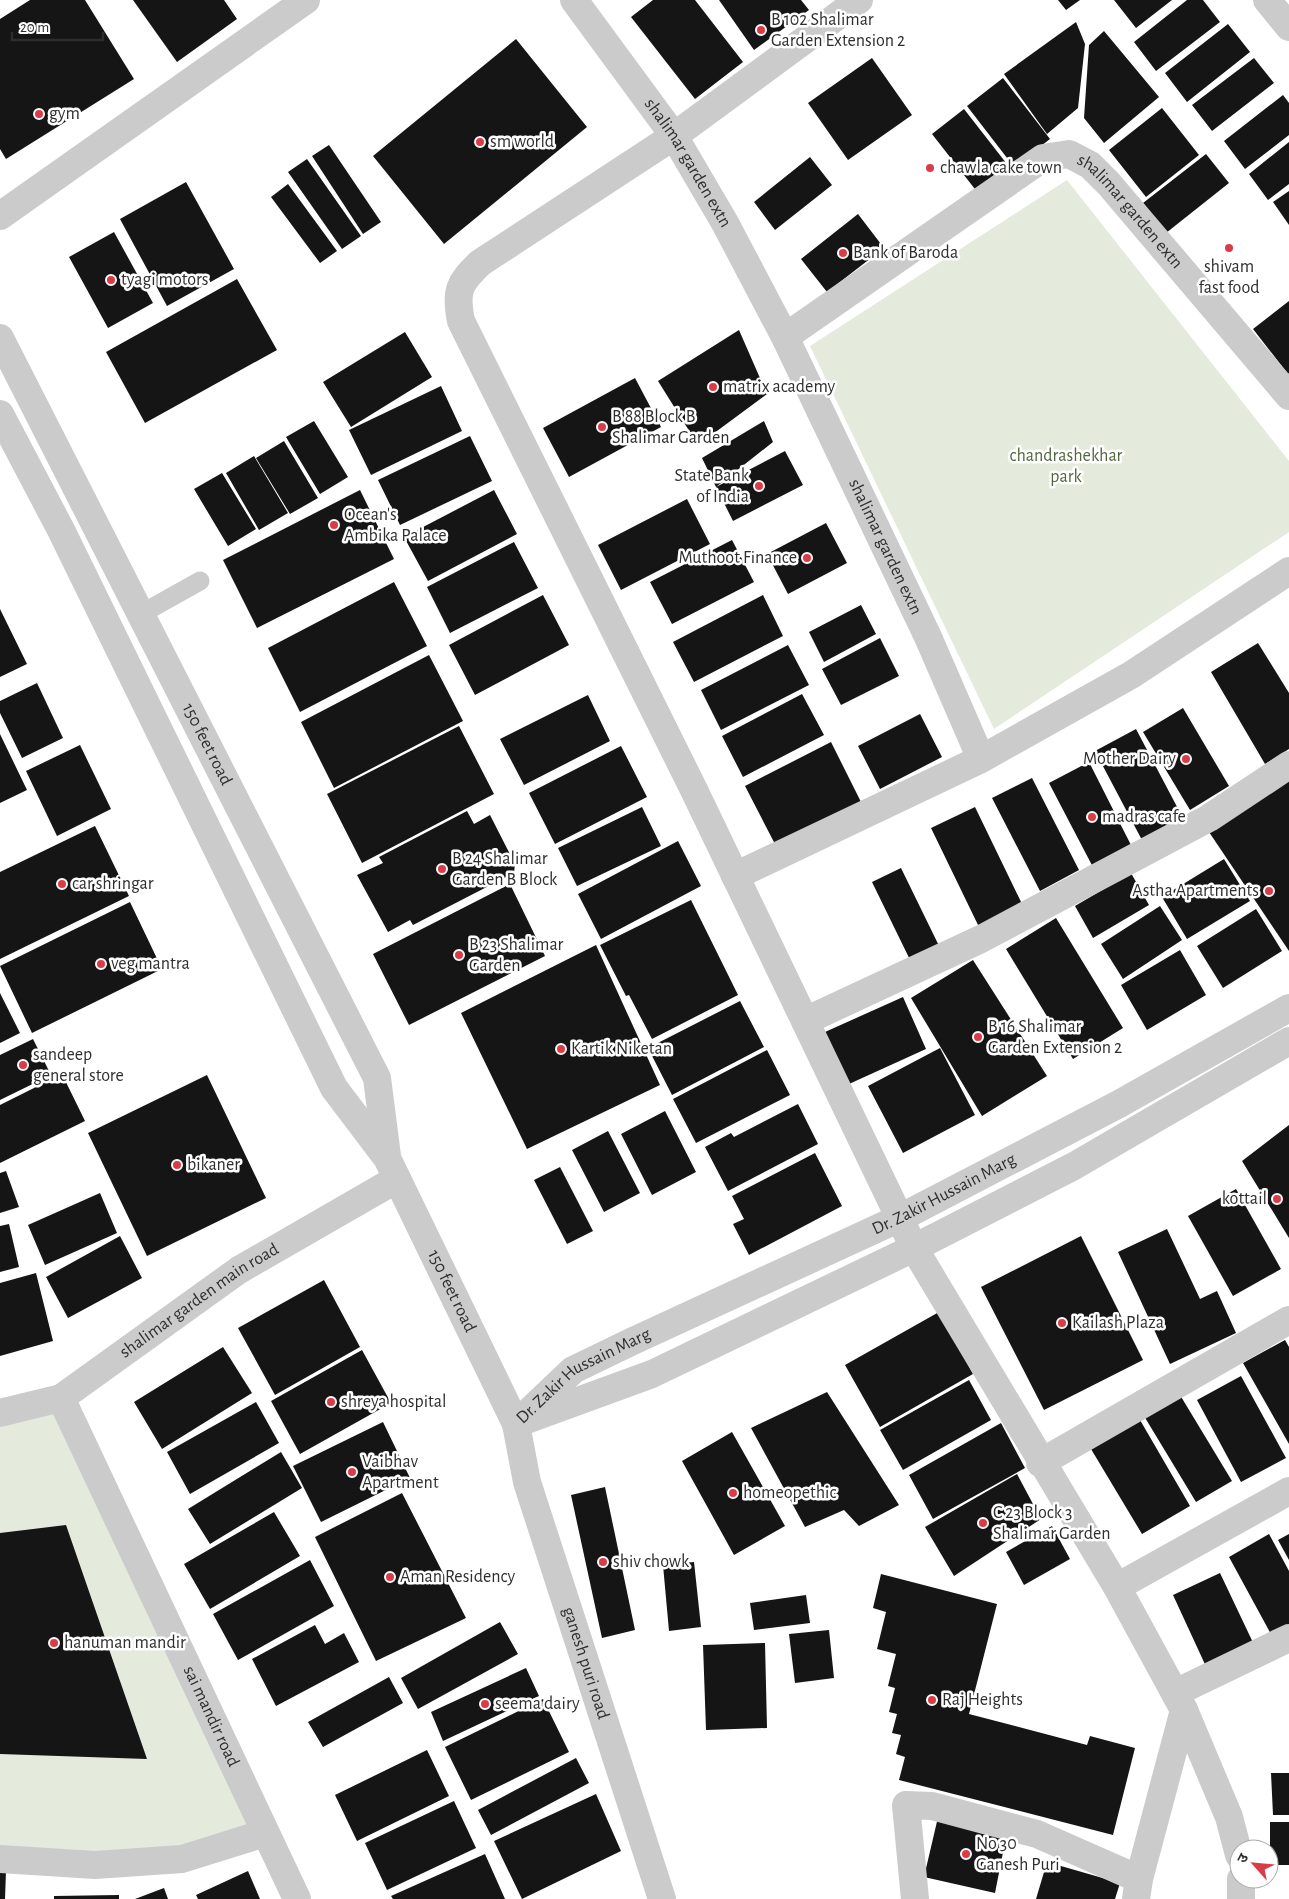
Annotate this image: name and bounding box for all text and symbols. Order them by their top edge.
scale bar [12,10,104,42]
place label: B 102 Shalimar Garden Extension 2 [771,11,905,50]
text: 20 m [20,20,49,35]
marker: B 102 Shalimar Garden Extension 2 [755,24,767,36]
street label: shalimar garden extn [641,95,734,231]
place label: gym [49,105,80,123]
marker: gym [33,108,45,120]
place label: sm world [490,133,554,151]
marker: sm world [474,136,486,148]
street label: shalimar garden extn [1074,151,1186,272]
place label: chawla cake town [940,159,1062,177]
marker: chawla cake town [924,162,936,174]
marker: shivam fast food [1223,242,1235,254]
place label: Bank of Baroda [853,244,958,262]
marker: Bank of Baroda [837,247,849,259]
place label: shivam fast food [1198,258,1260,297]
place label: tyagi motors [121,271,208,289]
marker: tyagi motors [105,274,117,286]
place label: matrix academy [723,378,835,396]
marker: matrix academy [707,381,719,393]
place label: B 88 Block B Shalimar Garden [612,408,730,447]
marker: B 88 Block B Shalimar Garden [596,421,608,433]
park label: chandrashekhar park [1010,447,1123,486]
place label: State Bank of India [674,467,750,506]
street label: shalimar garden extn [845,476,925,618]
marker: State Bank of India [753,480,765,492]
place label: Ocean's Ambika Palace [344,506,447,545]
marker: Ocean's Ambika Palace [328,519,340,531]
place label: Muthoot Finance [678,549,797,567]
marker: Muthoot Finance [801,552,813,564]
street label: 150 feet road [179,701,235,788]
place label: Mother Dairy [1083,750,1176,768]
marker: Mother Dairy [1180,753,1192,765]
place label: madras cafe [1102,808,1186,826]
marker: madras cafe [1086,811,1098,823]
place label: B 24 Shalimar Garden B Block [452,850,558,889]
marker: B 24 Shalimar Garden B Block [436,863,448,875]
place label: car shringar [72,875,154,893]
marker: car shringar [56,878,68,890]
place label: Astha Apartments [1132,882,1259,900]
marker: Astha Apartments [1263,885,1275,897]
place label: B 23 Shalimar Garden [469,936,564,975]
marker: B 23 Shalimar Garden [453,949,465,961]
place label: veg mantra [111,955,190,973]
marker: veg mantra [95,958,107,970]
place label: B 16 Shalimar Garden Extension 2 [988,1018,1122,1057]
marker: B 16 Shalimar Garden Extension 2 [972,1031,984,1043]
place label: Kartik Niketan [571,1040,672,1058]
marker: Kartik Niketan [555,1043,567,1055]
place label: sandeep general store [33,1046,124,1085]
marker: sandeep general store [17,1059,29,1071]
street label: Dr. Zakir Hussain Marg [869,1150,1019,1239]
place label: bikaner [187,1156,240,1174]
marker: bikaner [171,1159,183,1171]
place label: kottail [1222,1190,1267,1208]
marker: kottail [1271,1193,1283,1205]
street label: shalimar garden main road [117,1240,282,1362]
street label: 150 feet road [424,1247,479,1335]
place label: Kailash Plaza [1072,1314,1164,1332]
marker: Kailash Plaza [1056,1317,1068,1329]
street label: Dr. Zakir Hussain Marg [513,1325,653,1427]
place label: shreya hospital [341,1393,447,1411]
marker: shreya hospital [325,1396,337,1408]
place label: Vaibhav Apartment [362,1453,439,1492]
marker: Vaibhav Apartment [346,1466,358,1478]
place label: homeopethic [743,1484,836,1502]
marker: homeopethic [727,1487,739,1499]
place label: C 23 Block 3 Shalimar Garden [993,1504,1111,1543]
marker: C 23 Block 3 Shalimar Garden [977,1517,989,1529]
place label: shiv chowk [613,1553,690,1571]
marker: shiv chowk [597,1556,609,1568]
place label: Aman Residency [400,1568,516,1586]
marker: Aman Residency [384,1571,396,1583]
street label: ganesh puri road [559,1605,612,1721]
place label: hanuman mandir [64,1634,186,1652]
marker: hanuman mandir [48,1637,60,1649]
street label: sai mandir road [180,1663,242,1770]
place label: Raj Heights [942,1691,1023,1709]
marker: Raj Heights [926,1694,938,1706]
place label: seema dairy [495,1695,580,1713]
marker: seema dairy [479,1698,491,1710]
place label: No 30 Ganesh Puri [976,1835,1060,1874]
north arrow [1229,1839,1279,1889]
marker: No 30 Ganesh Puri [960,1848,972,1860]
text: उ [1235,1851,1252,1865]

